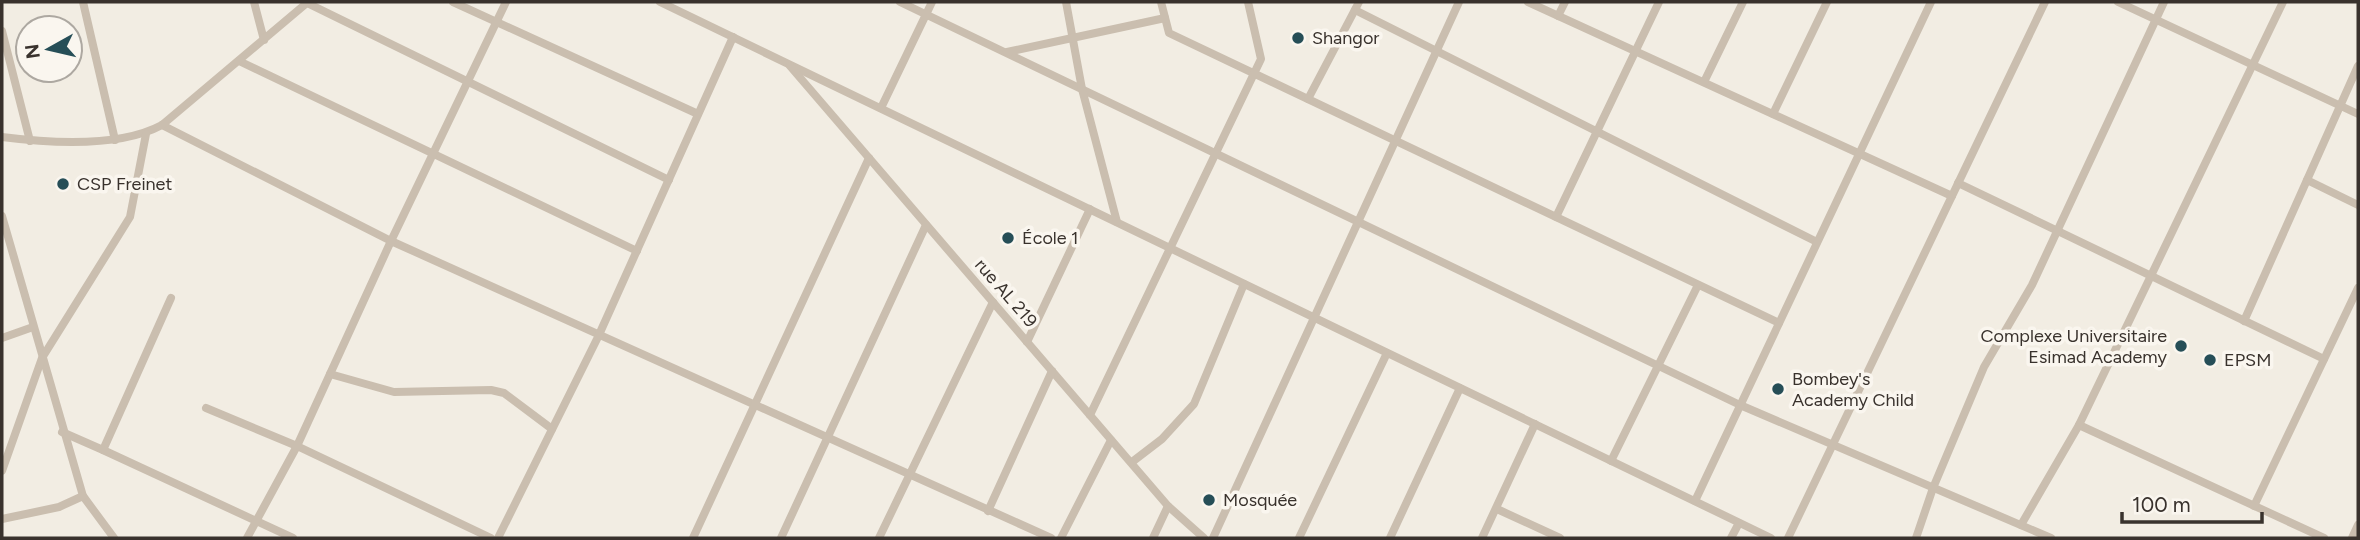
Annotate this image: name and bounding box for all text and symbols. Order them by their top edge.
north arrow [14,14,84,84]
place label: Shangor [1312,27,1379,49]
marker: Shangor [1290,30,1306,46]
text: N [20,42,45,60]
place label: CSP Freinet [77,173,172,195]
marker: CSP Freinet [55,176,71,192]
place label: École 1 [1022,227,1079,249]
marker: École 1 [1000,230,1016,246]
street label: rue AL 219 [970,254,1042,332]
place label: Complexe Universitaire Esimad Academy [1981,325,2168,368]
marker: Complexe Universitaire Esimad Academy [2173,338,2189,354]
place label: EPSM [2224,349,2271,371]
marker: EPSM [2202,352,2218,368]
place label: Bombey's Academy Child [1792,368,1914,411]
marker: Bombey's Academy Child [1770,381,1786,397]
scale bar [2122,480,2262,524]
place label: Mosquée [1223,489,1297,511]
marker: Mosquée [1201,492,1217,508]
text: 100 m [2132,492,2191,517]

